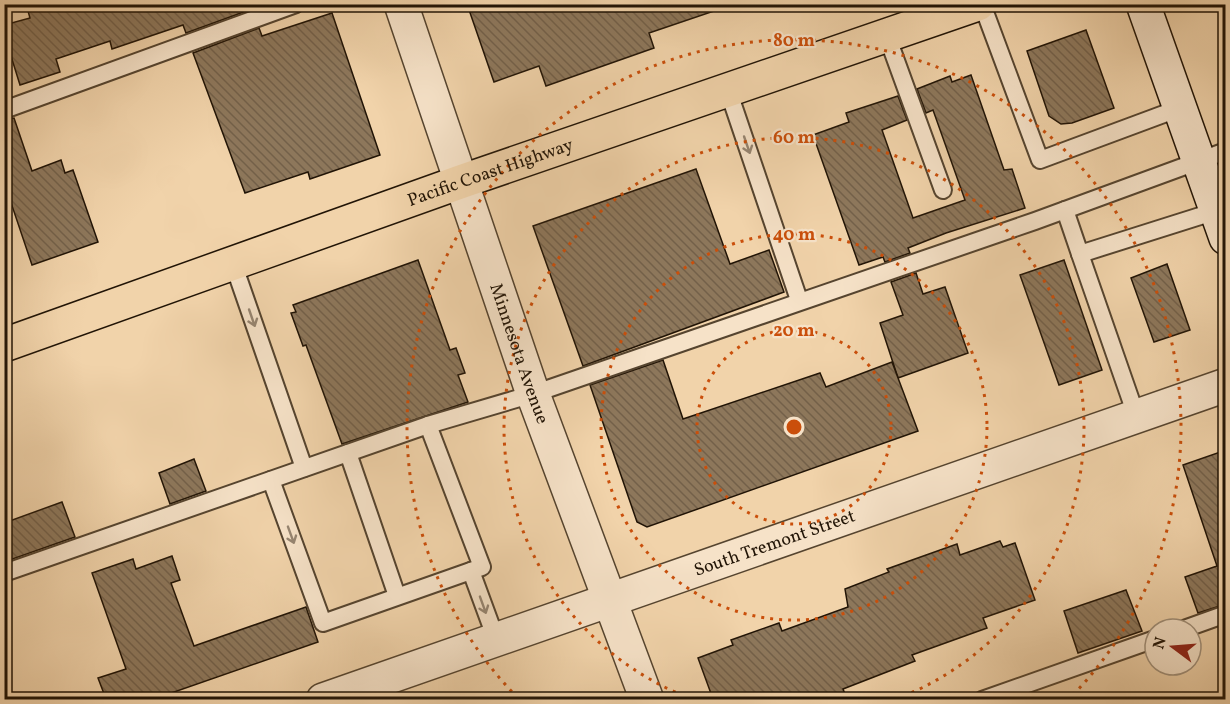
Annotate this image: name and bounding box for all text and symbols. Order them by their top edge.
text: 80 m [773,29,815,54]
text: 60 m [773,126,815,151]
street label: Pacific Coast Highway [404,133,577,214]
one-way arrow [743,135,754,154]
text: 40 m [773,223,815,248]
street label: Minnesota Avenue [482,280,554,428]
one-way arrow [248,309,259,327]
text: 20 m [773,319,815,344]
centre of rings [784,417,804,437]
street label: South Tremont Street [691,504,859,584]
one-way arrow [287,525,298,544]
one-way arrow [479,595,490,614]
north arrow [1143,617,1203,677]
text: N [1148,634,1173,652]

